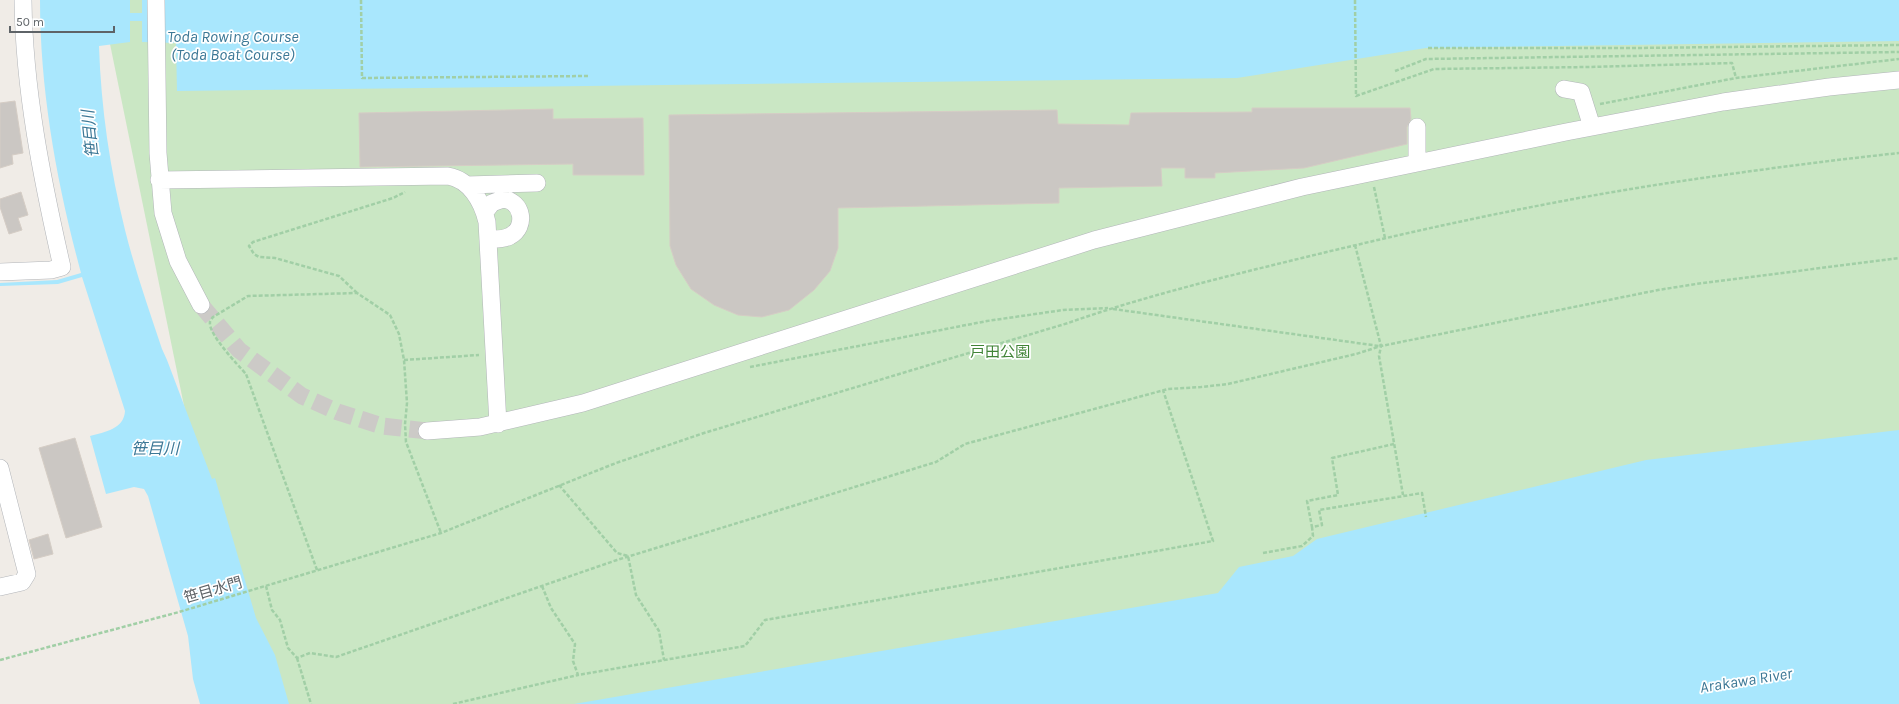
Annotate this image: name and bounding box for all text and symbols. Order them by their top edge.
scale bar [10,8,114,34]
text: 50 m [16,15,44,29]
water label: Toda Rowing Course (Toda Boat Course) [167,27,299,64]
water label: 笹目川 [78,107,102,159]
park label: 戸田公園 [970,343,1030,361]
water label: 笹目川 [131,439,181,458]
street label: 笹目水門 [182,573,244,607]
water label: Arakawa River [1698,663,1794,697]

